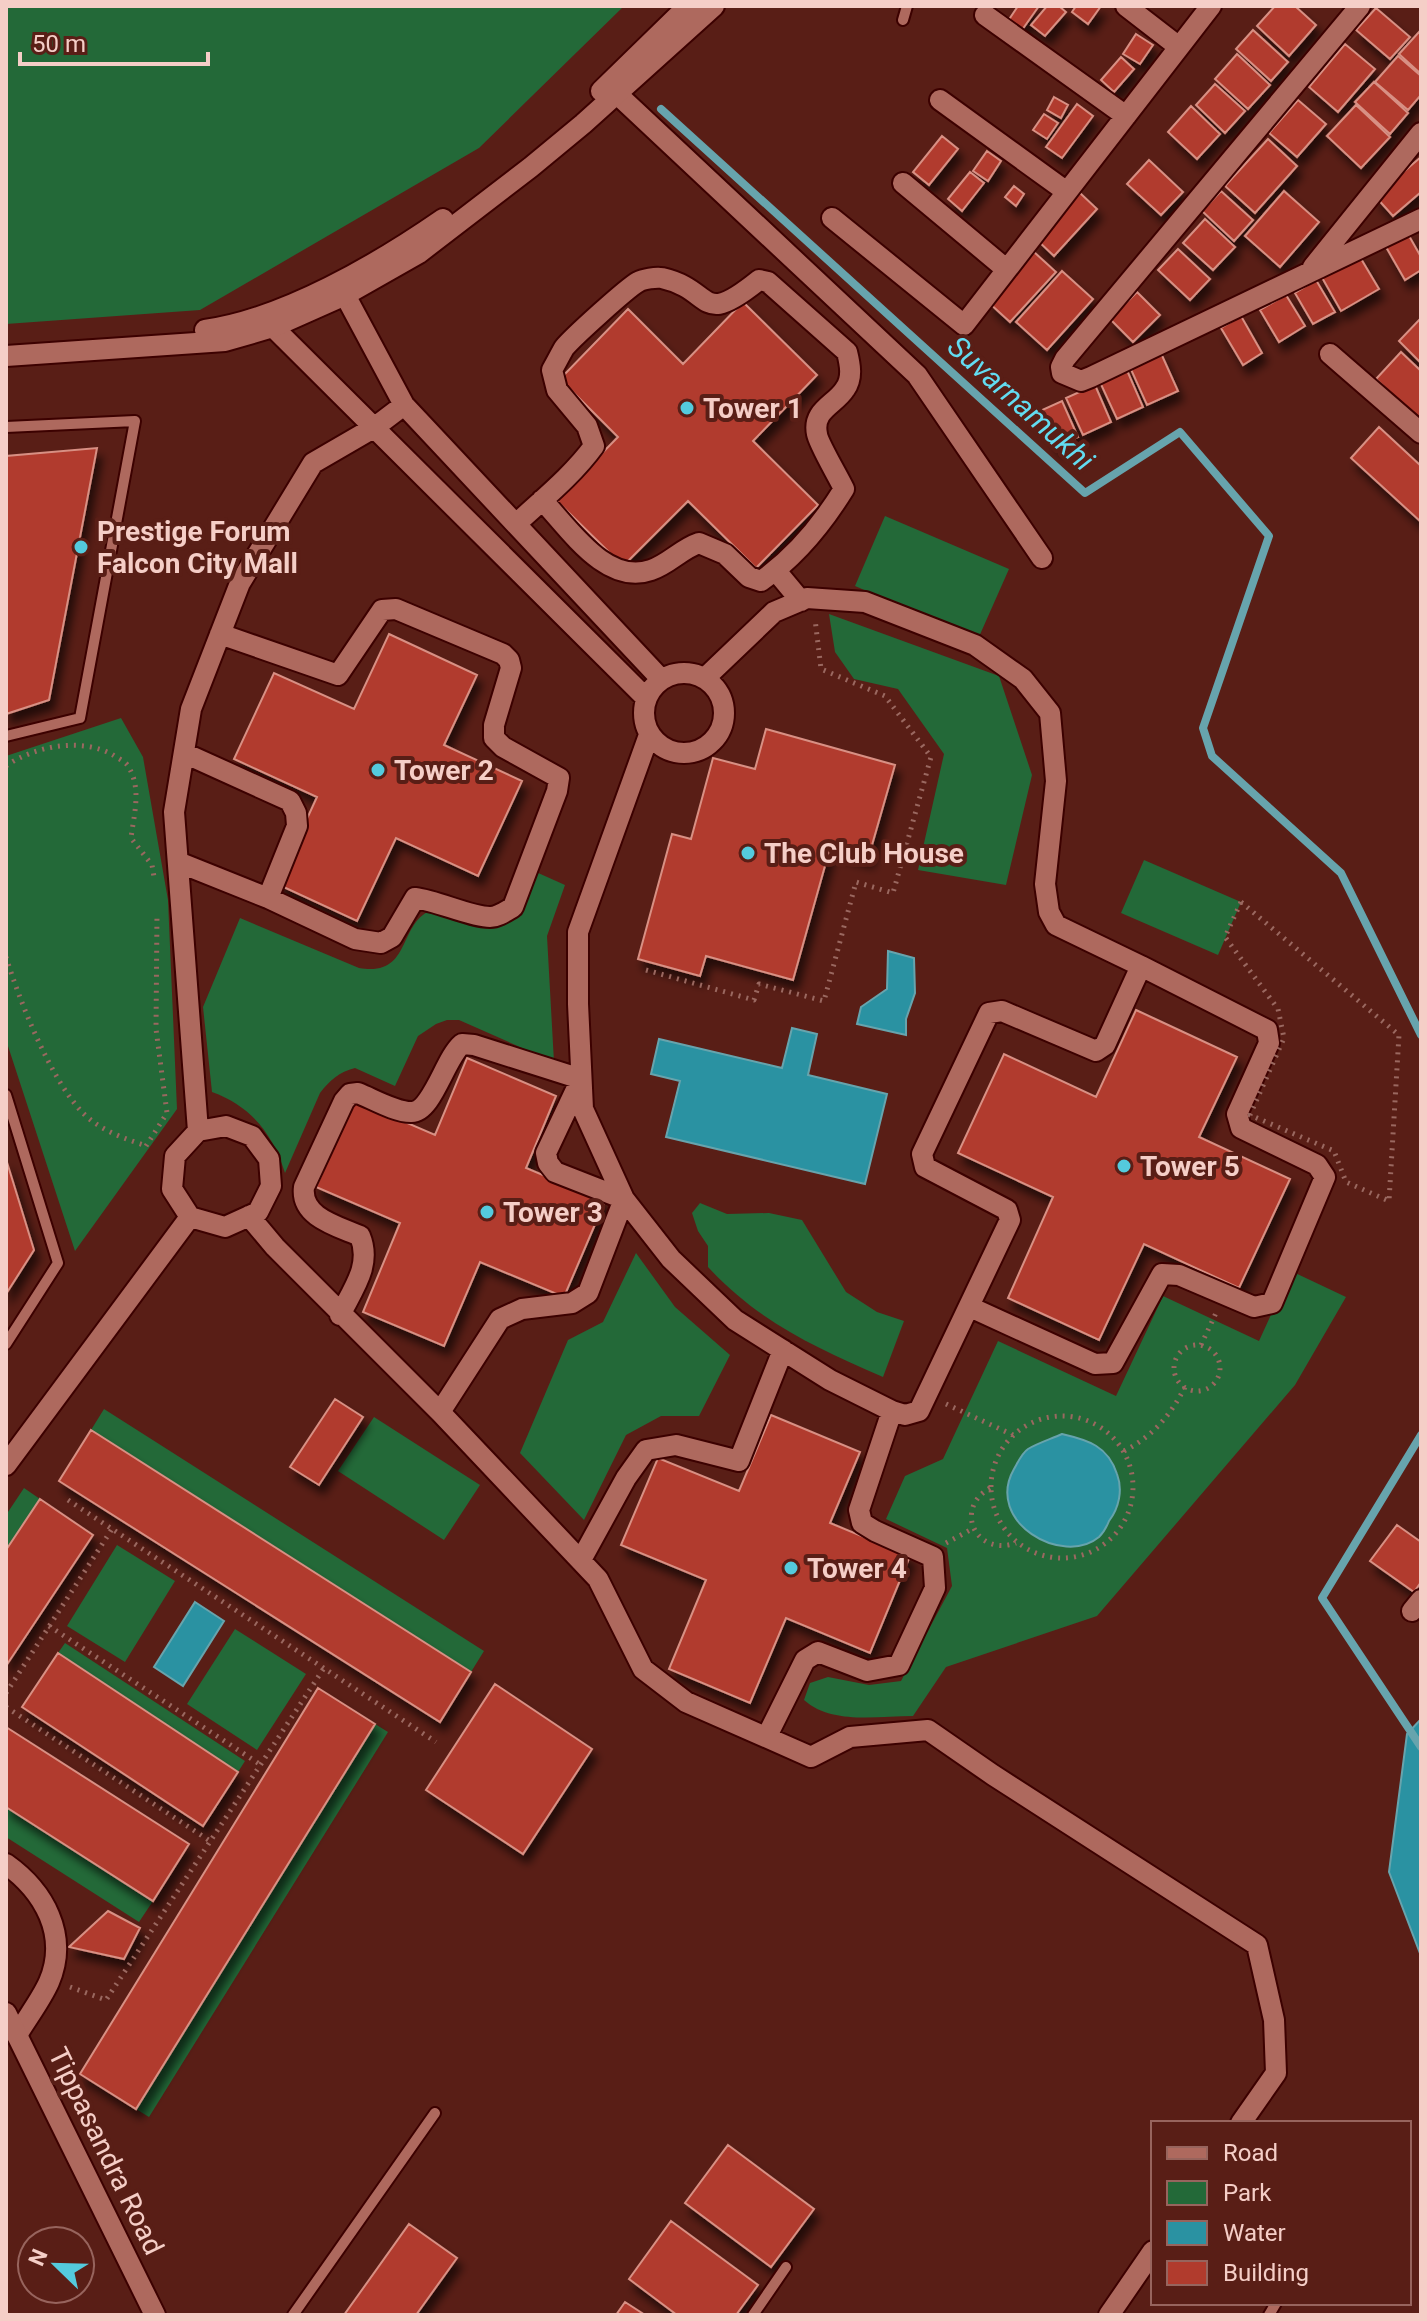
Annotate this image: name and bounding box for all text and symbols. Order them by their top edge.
scale bar [20,16,208,66]
text: 50 m [32,30,86,58]
water label: Suvarnamukhi [941,328,1102,478]
place label: Tower 1 [703,392,803,425]
marker: Tower 1 [678,399,696,417]
place label: Prestige Forum Falcon City Mall [97,515,298,580]
marker: Prestige Forum Falcon City Mall [72,538,90,556]
place label: Tower 2 [394,754,494,787]
marker: Tower 2 [369,761,387,779]
place label: The Club House [764,837,964,870]
marker: The Club House [739,844,757,862]
place label: Tower 5 [1140,1150,1240,1183]
marker: Tower 5 [1115,1157,1133,1175]
place label: Tower 3 [503,1196,603,1229]
marker: Tower 3 [478,1203,496,1221]
place label: Tower 4 [807,1552,907,1585]
marker: Tower 4 [782,1559,800,1577]
street label: Tippasandra Road [42,2042,170,2260]
legend [1151,2121,1411,2305]
text: Road [1223,2139,1278,2167]
text: Park [1223,2179,1272,2207]
text: Water [1223,2219,1286,2247]
north arrow [16,2225,96,2305]
text: N [24,2245,53,2269]
text: Building [1223,2259,1309,2287]

